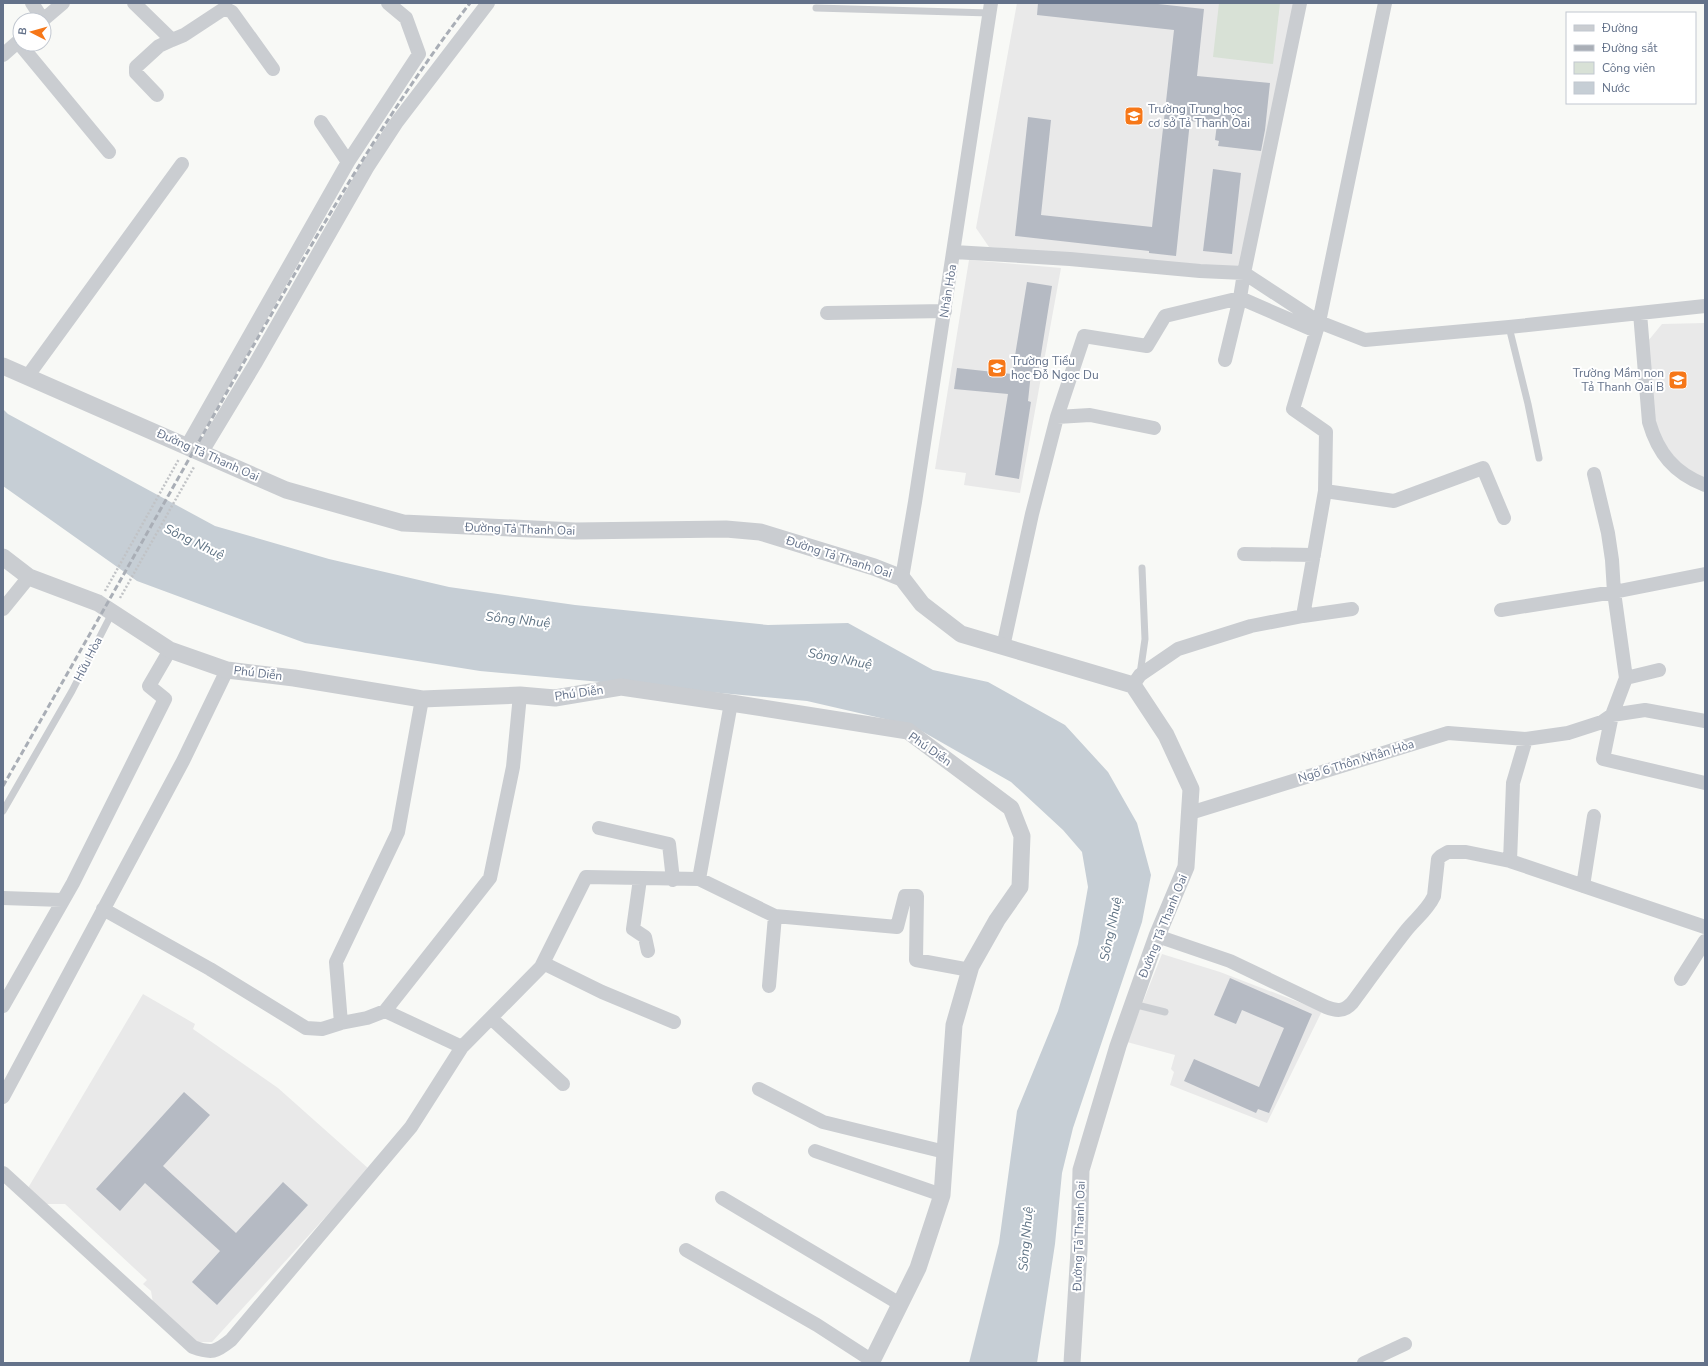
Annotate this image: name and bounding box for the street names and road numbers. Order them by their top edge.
street label: Nhân Hòa [936,263,960,319]
street label: Đường Tả Thanh Oai [153,425,262,485]
street label: Đường Tả Thanh Oai [464,519,575,539]
street label: Đường Tả Thanh Oai [783,532,894,582]
street label: Hữu Hòa [70,634,106,684]
street label: Phú Diễn [233,662,283,684]
street label: Phú Diễn [554,682,604,704]
street label: Phú Diễn [905,728,955,770]
street label: Ngõ 6 Thôn Nhân Hòa [1296,736,1416,786]
street label: Đường Tả Thanh Oai [1135,872,1191,981]
street label: Đường Tả Thanh Oai [1069,1181,1089,1292]

